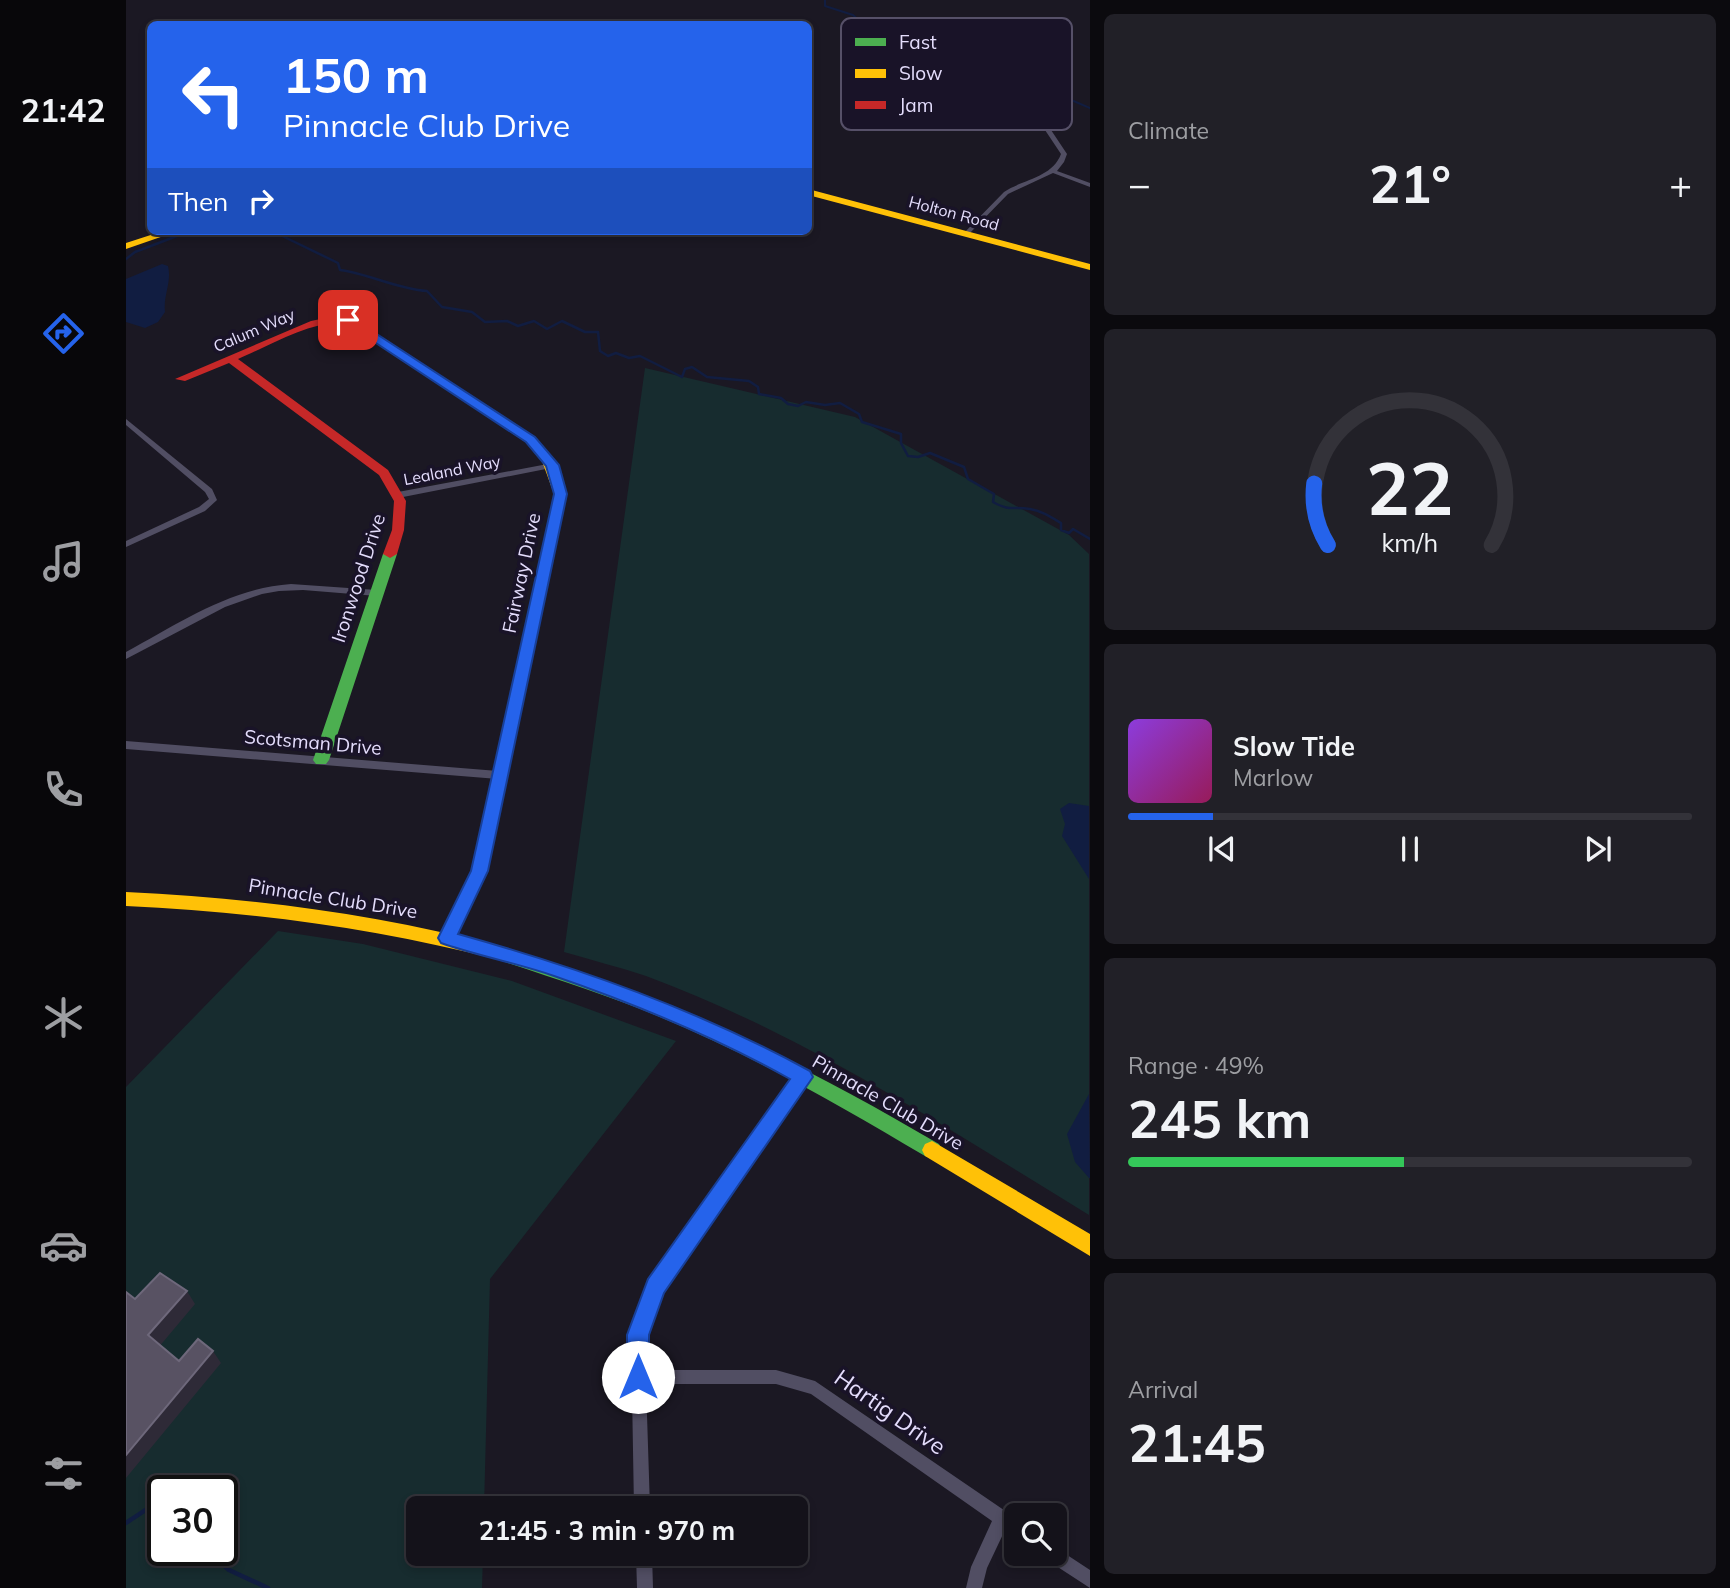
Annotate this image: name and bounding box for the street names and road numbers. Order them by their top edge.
street label: Holton Road [907,191,1001,235]
street label: Calum Way [210,304,298,356]
street label: Lealand Way [402,451,503,489]
street label: Ironwood Drive [326,511,390,645]
street label: Fairway Drive [497,511,545,635]
street label: Scotsman Drive [243,724,383,760]
street label: Pinnacle Club Drive [247,873,419,923]
street label: Pinnacle Club Drive [808,1049,968,1155]
street label: Hartig Drive [829,1363,952,1461]

